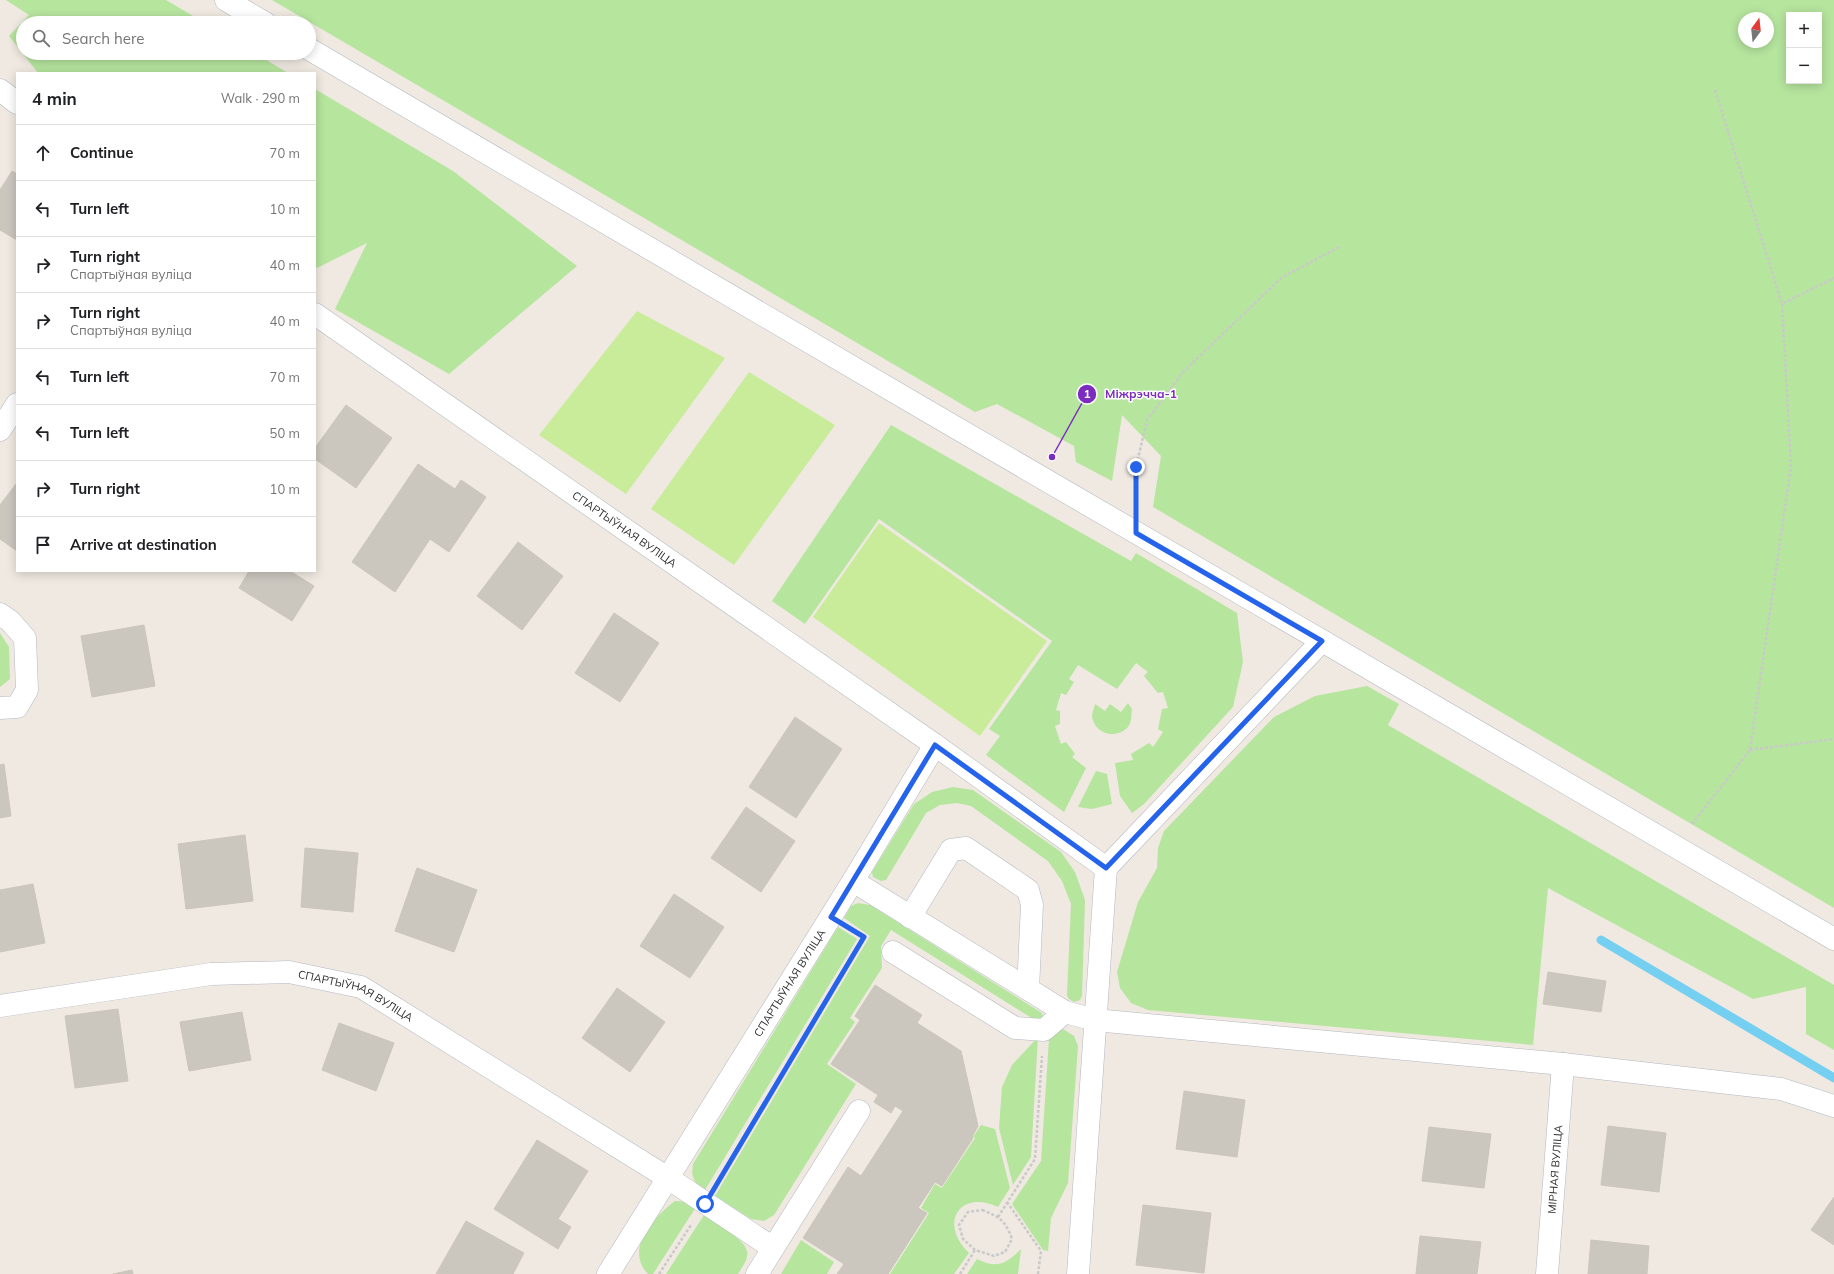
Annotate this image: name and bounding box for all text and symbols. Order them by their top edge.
north arrow [1738,12,1774,48]
map controls [1786,12,1822,84]
button: + [1786,12,1822,48]
search box [16,16,316,60]
icon: search [30,27,52,49]
text: Search here [62,29,144,48]
button: − [1786,48,1822,84]
text: 4 min [32,88,77,109]
text: Walk · 290 m [221,90,300,106]
icon: ahead [32,142,54,164]
text: Continue [70,143,133,162]
text: 70 m [270,145,300,161]
icon: left [32,198,54,220]
text: Turn left [70,199,129,218]
text: 10 m [270,201,300,217]
text: Turn right [70,247,140,266]
icon: right [32,254,54,276]
text: 40 m [270,257,300,273]
text: Спартыўная вуліца [70,266,192,282]
text: Turn right [70,303,140,322]
icon: right [32,310,54,332]
text: 40 m [270,313,300,329]
text: Спартыўная вуліца [70,322,192,338]
icon: left [32,366,54,388]
text: Turn left [70,367,129,386]
text: 70 m [270,369,300,385]
callout: Міжрэчча-1 [1077,382,1185,406]
text: 1 [1083,386,1091,401]
text: Міжрэчча-1 [1105,386,1177,401]
icon: left [32,422,54,444]
text: Turn left [70,423,129,442]
text: 50 m [270,425,300,441]
route end [1127,458,1145,476]
icon: right [32,478,54,500]
text: Turn right [70,479,140,498]
text: 10 m [270,481,300,497]
street label: СПАРТЫЎНАЯ ВУЛІЦА [570,488,680,570]
icon: arrive [32,534,54,556]
text: Arrive at destination [70,535,217,554]
street label: СПАРТЫЎНАЯ ВУЛІЦА [751,927,828,1039]
street label: СПАРТЫЎНАЯ ВУЛІЦА [297,967,416,1025]
street label: МІРНАЯ ВУЛІЦА [1545,1124,1565,1214]
route start [696,1195,714,1213]

